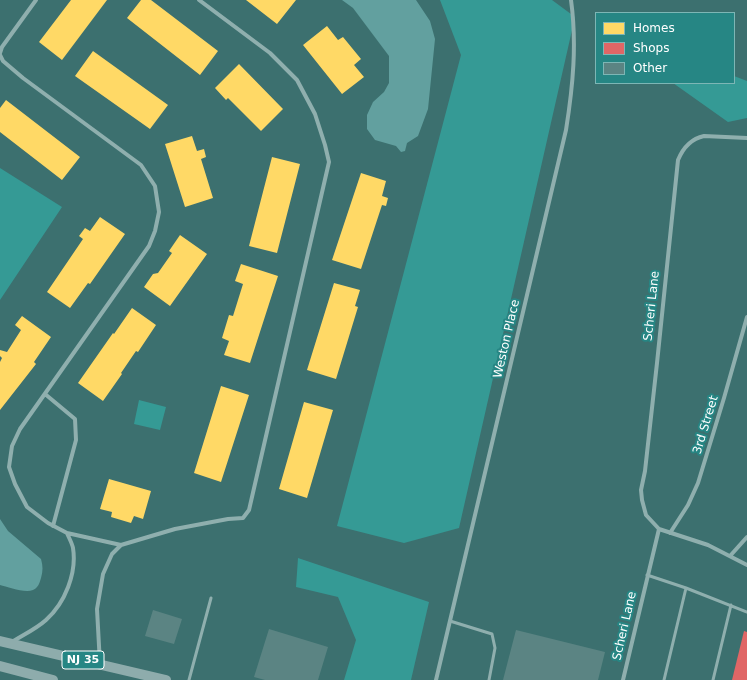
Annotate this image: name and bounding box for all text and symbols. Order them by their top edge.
legend [595,12,735,84]
text: Homes [633,21,675,35]
text: Shops [633,41,669,55]
text: Other [633,61,667,75]
street label: Scheri Lane [641,270,663,342]
street label: Weston Place [491,298,523,380]
street label: 3rd Street [690,394,722,456]
street label: Scheri Lane [610,590,640,662]
road number: NJ 35 [62,651,104,669]

